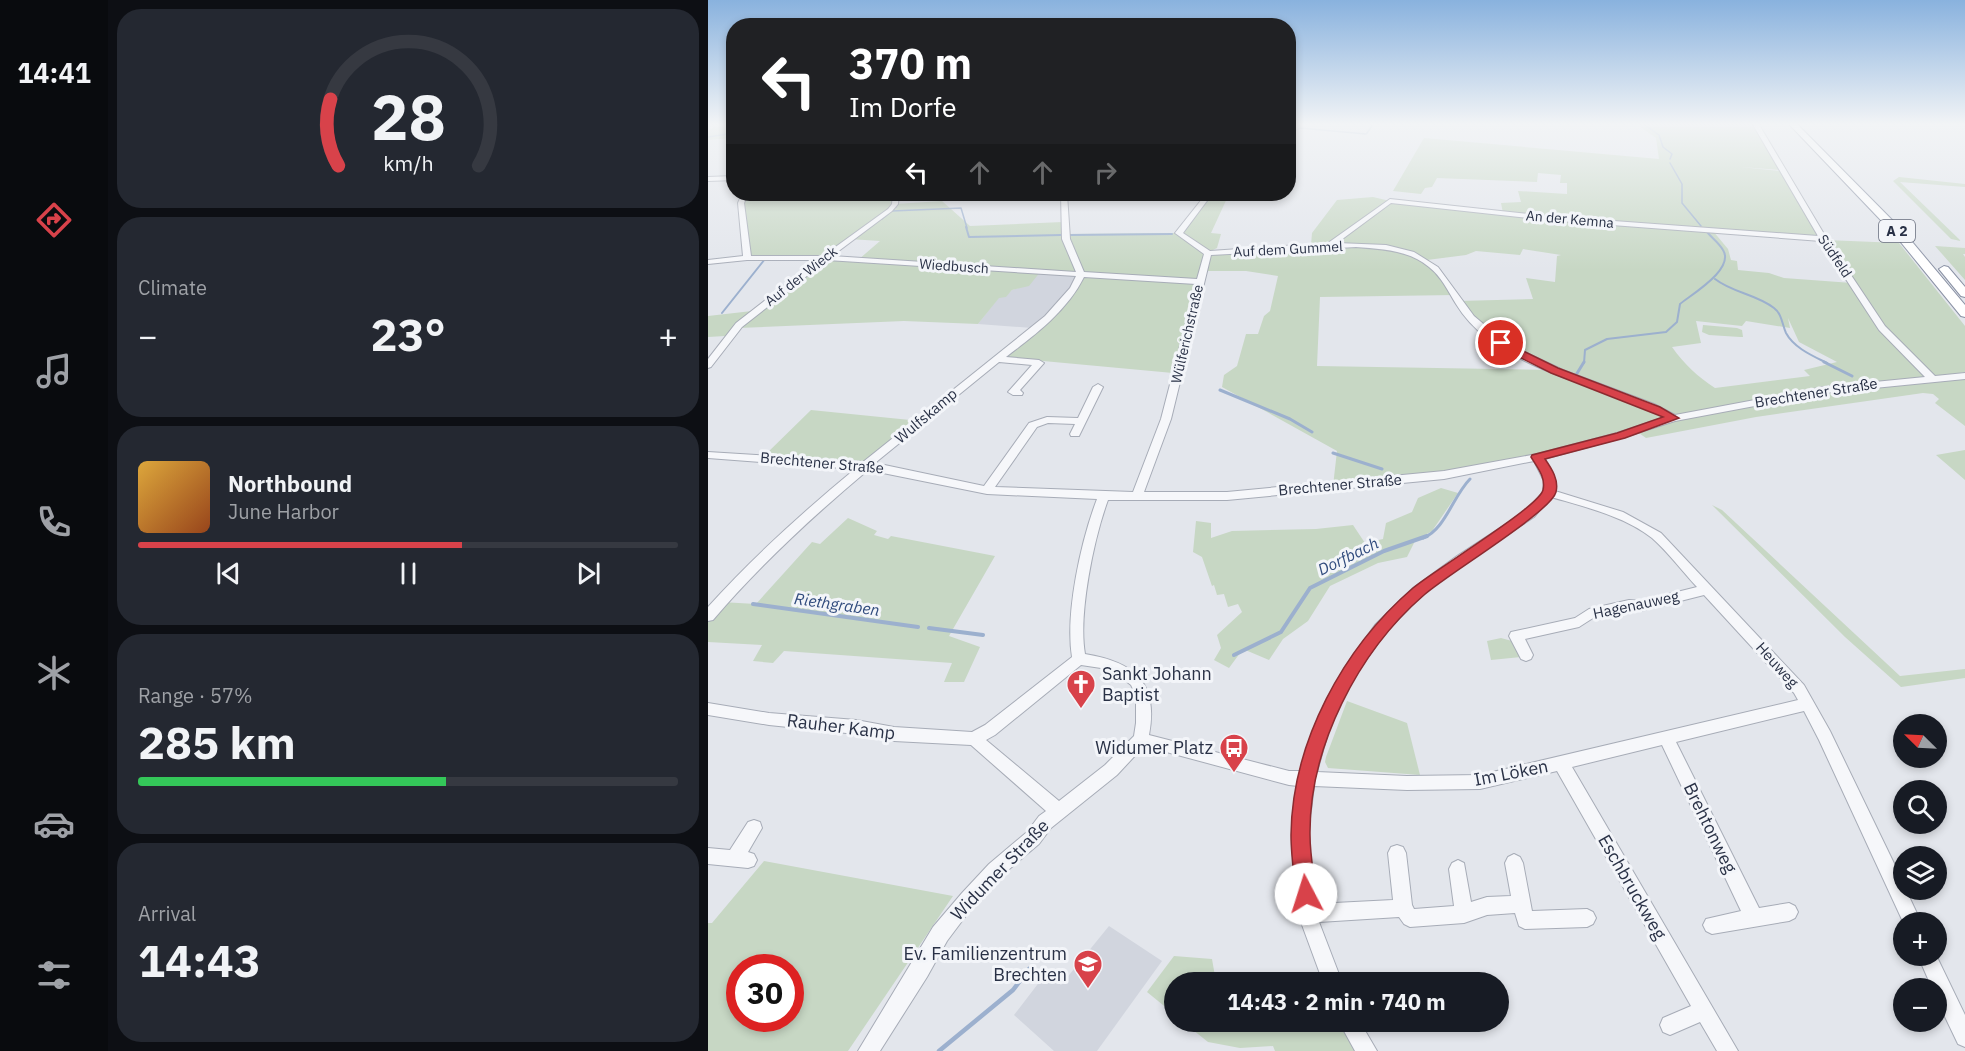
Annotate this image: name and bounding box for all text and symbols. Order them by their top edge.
text: 370 m [849,36,972,91]
icon: left [750,42,828,120]
text: 14:41 [17,55,91,90]
text: 28 [371,76,445,157]
text: Im Dorfe [849,89,956,124]
text: km/h [383,149,433,177]
icon: left [900,156,933,189]
icon: ahead [963,156,996,189]
icon: ahead [1026,156,1059,189]
icon: right [1089,156,1122,189]
icon: directions [33,199,75,241]
street label: An der Kemna [1525,206,1615,232]
road number: A 2 [1879,220,1915,242]
street label: Südfeld [1814,231,1856,281]
street label: Auf dem Gummel [1233,237,1343,261]
street label: Auf der Wieck [761,242,841,310]
street label: Wiedbusch [919,255,989,277]
text: Climate [138,274,207,301]
street label: Wülferichstraße [1167,283,1207,385]
text: 23° [370,305,446,363]
text: − [138,314,158,357]
text: + [658,314,678,357]
pin [1475,317,1526,368]
icon: arrive [1484,326,1517,359]
icon: music [33,350,75,392]
street label: Brechtener Straße [1753,373,1879,412]
street label: Wulfskamp [891,384,961,447]
street label: Brechtener Straße [759,448,885,477]
text: Northbound [228,469,352,498]
street label: Brechtener Straße [1277,470,1403,499]
text: June Harbor [228,498,339,525]
icon: phone [33,501,75,543]
water label: Dorfbach [1314,533,1382,579]
icon: previous [212,557,245,590]
icon: pause [392,557,425,590]
icon: next [572,557,605,590]
street label: Hagenauweg [1591,586,1681,623]
water label: Riethgraben [793,588,881,620]
street label: Heuweg [1752,638,1803,692]
icon: climate [33,652,75,694]
place label: Sankt Johann Baptist [1102,662,1212,706]
church icon: Sankt Johann Baptist [1065,668,1097,710]
text: Range · 57% [138,682,253,709]
street label: Rauher Kamp [786,708,897,745]
text: 285 km [138,713,296,771]
north arrow [1893,714,1947,768]
map controls [1893,714,1947,1032]
bus stop icon: Widumer Platz [1218,732,1250,774]
place label: Widumer Platz [1095,736,1213,759]
street label: Im Löken [1472,754,1550,791]
street label: Brehtonweg [1679,779,1742,877]
button: search [1893,780,1947,834]
icon: car [33,803,75,845]
street label: Widumer Straße [946,814,1054,925]
street label: Eschbruckweg [1593,830,1672,944]
button: layers [1893,846,1947,900]
position arrow [1274,862,1338,926]
text: Arrival [138,900,196,927]
button: + [1893,912,1947,966]
text: 14:43 [138,931,261,989]
place label: Ev. Familienzentrum Brechten [904,942,1067,986]
school or university icon: Ev. Familienzentrum Brechten [1072,948,1104,990]
icon: filters [33,954,75,996]
speed limit sign: 30 [726,954,804,1032]
button: − [1893,978,1947,1032]
text: 14:43 · 2 min · 740 m [1227,987,1446,1016]

